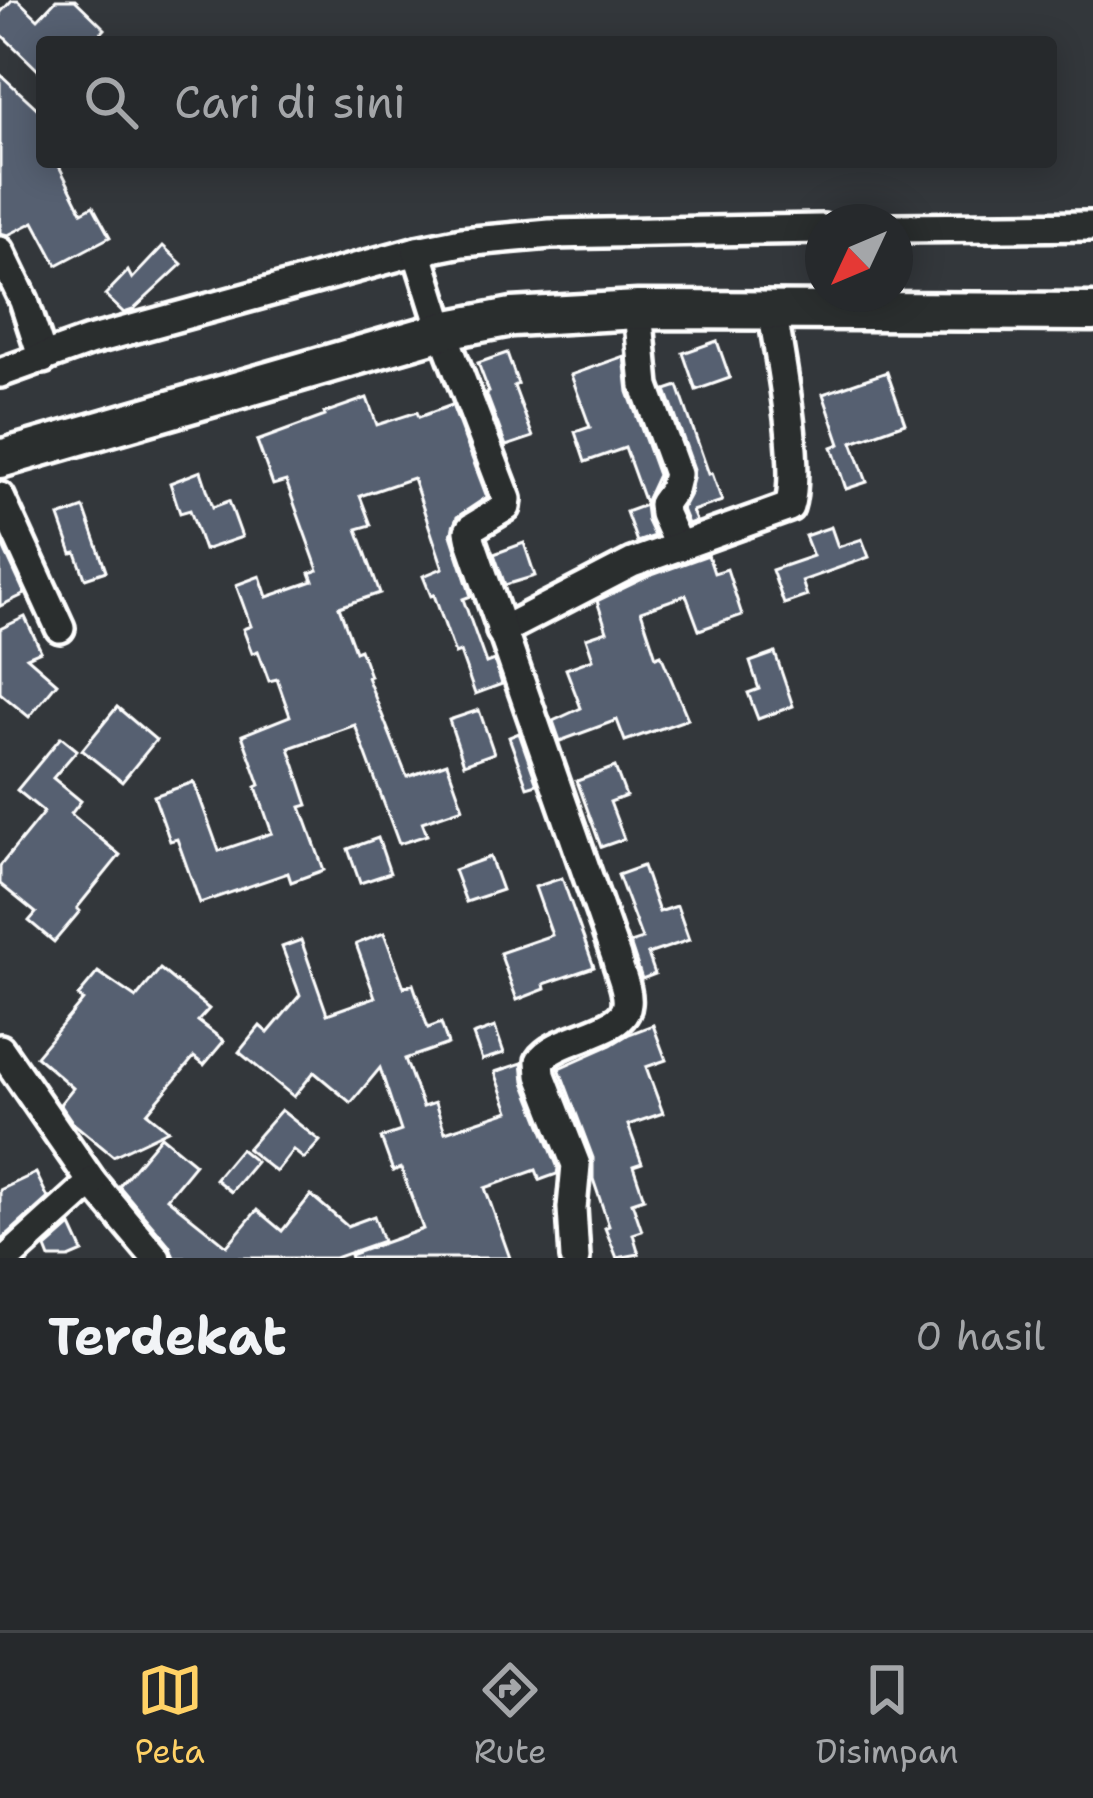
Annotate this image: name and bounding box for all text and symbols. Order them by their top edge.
search box [36,36,1057,168]
icon: search [78,69,144,135]
text: Cari di sini [174,72,406,132]
north arrow [805,204,913,312]
text: Terdekat [48,1302,287,1370]
text: 0 hasil [915,1310,1045,1362]
tab: Peta [135,1657,205,1774]
tab: Rute [474,1657,547,1774]
tab: Disimpan [816,1657,959,1774]

